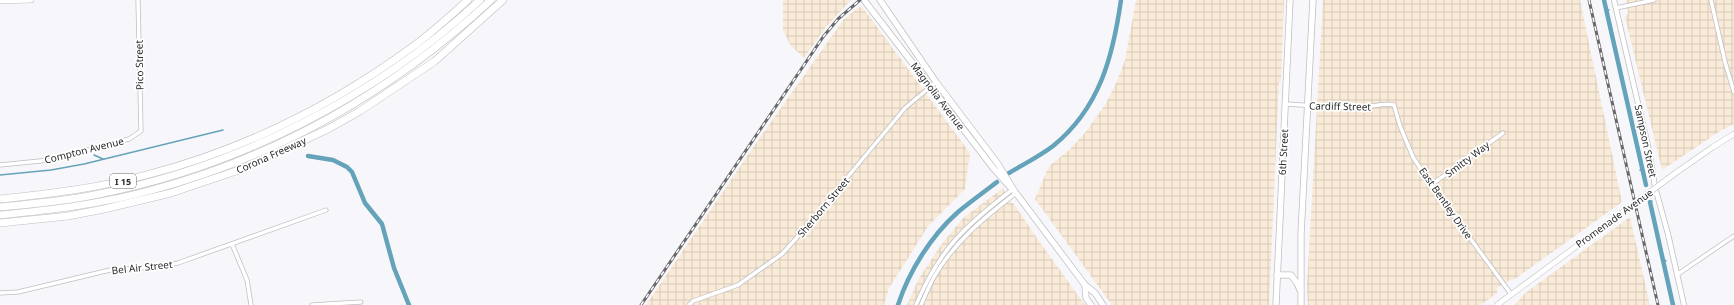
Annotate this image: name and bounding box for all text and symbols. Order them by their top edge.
street label: Pico Street [132,39,146,90]
street label: Magnolia Avenue [908,59,968,133]
street label: Cardiff Street [1309,98,1371,114]
street label: Sampson Street [1631,103,1661,179]
street label: 6th Street [1275,128,1291,175]
street label: Compton Avenue [43,133,126,167]
street label: Corona Freeway [234,133,309,177]
street label: Smitty Way [1442,137,1493,180]
street label: East Bentley Drive [1416,164,1476,242]
road number: I 15 [110,174,136,188]
street label: Sherborn Street [794,174,853,240]
street label: Promenade Avenue [1573,185,1656,251]
street label: Bel Air Street [111,257,173,277]

